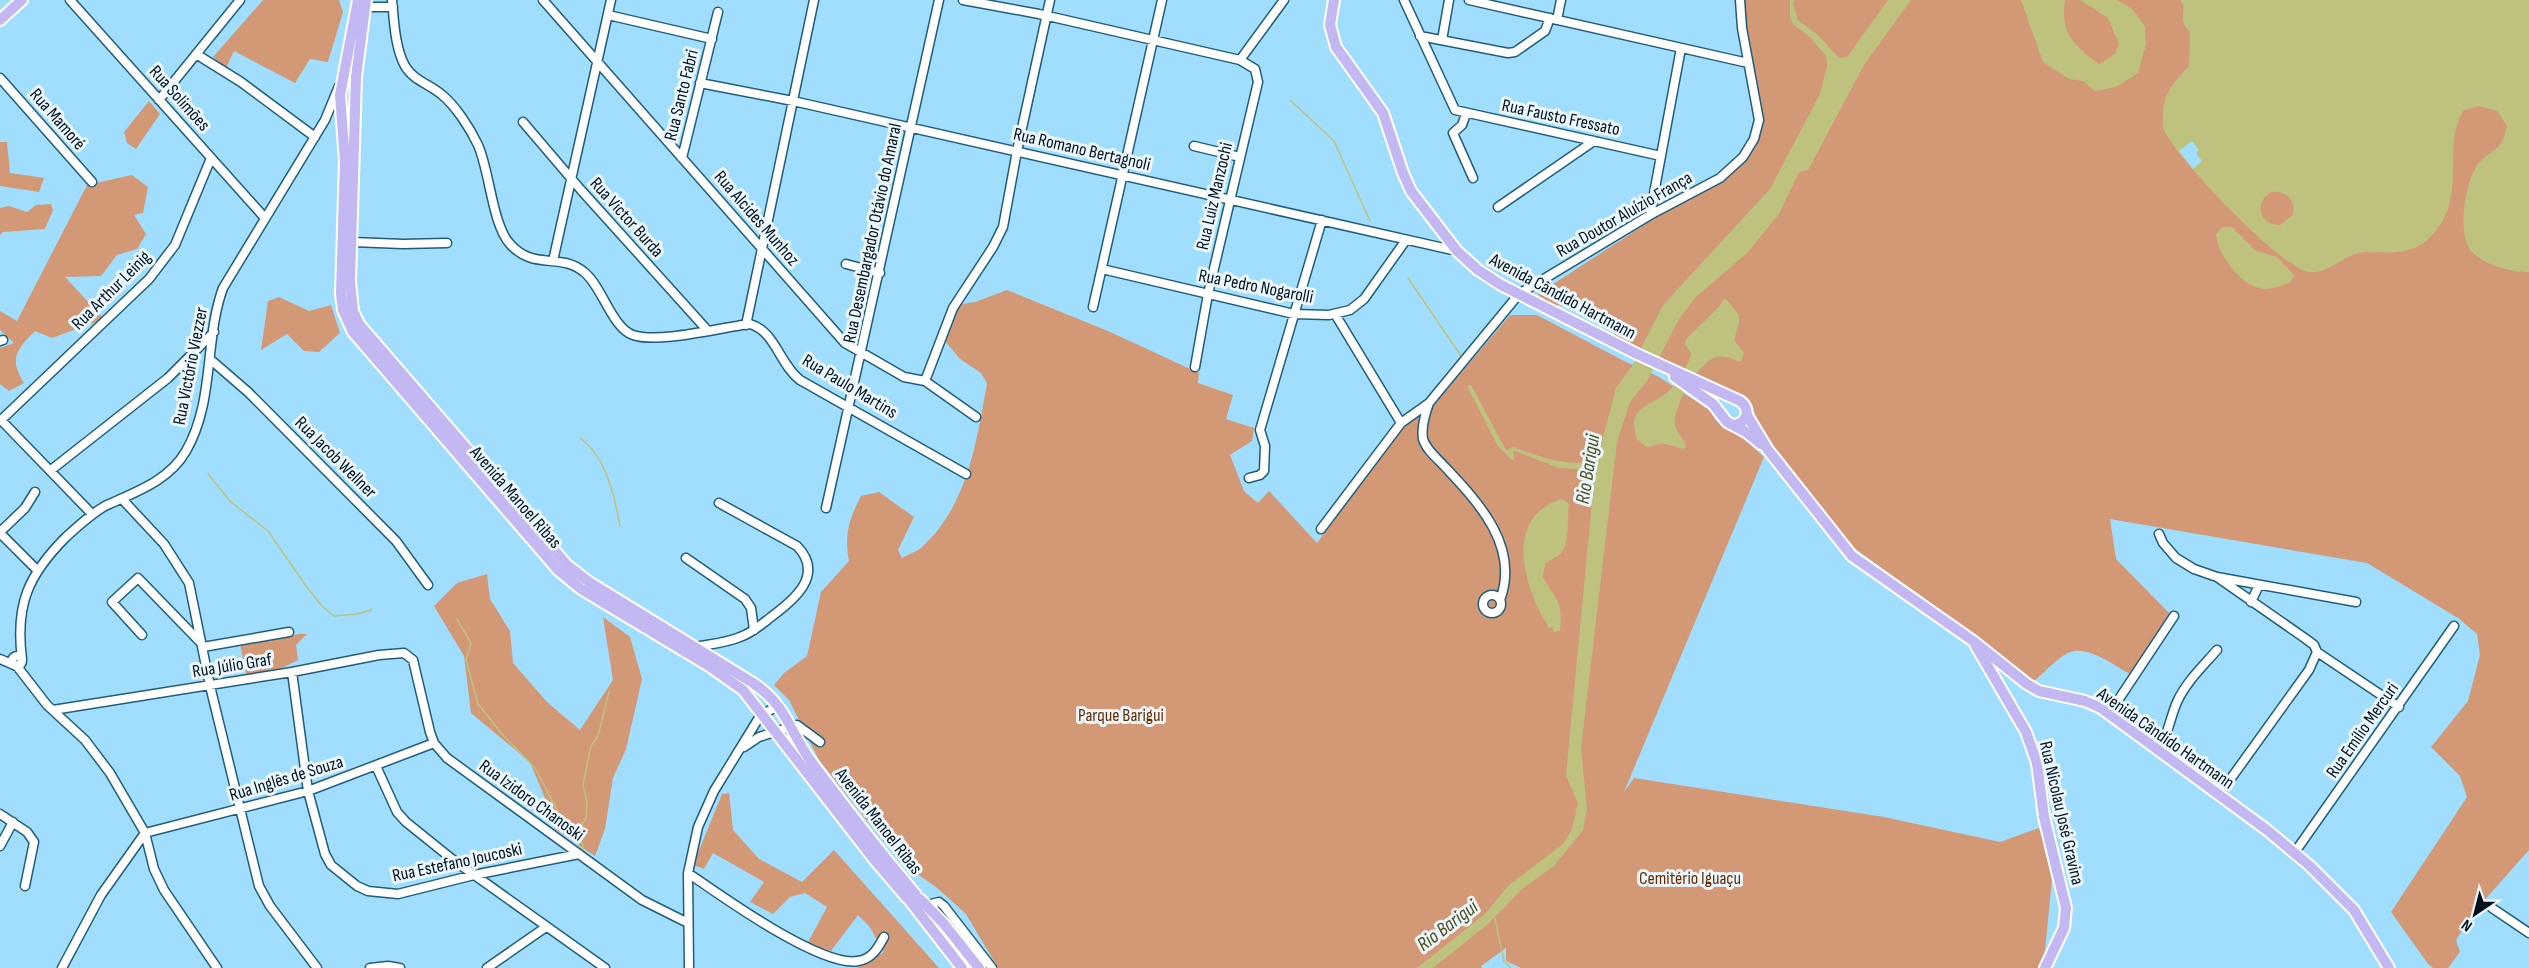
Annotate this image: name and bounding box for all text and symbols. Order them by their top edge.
street label: Rua Santo Fabri [660,47,703,143]
street label: Rua Solimões [145,61,214,135]
street label: Rua Mamoré [25,84,90,154]
street label: Rua Fausto Fressato [1500,95,1622,140]
street label: Rua Desembargador Otávio do Amaral [839,121,906,345]
street label: Rua Romano Bertagnoli [1011,123,1153,175]
street label: Rua Luiz Manzochi [1192,140,1237,252]
street label: Rua Alcides Munhoz [710,167,804,271]
street label: Rua Doutor Aluízio França [1553,167,1696,262]
street label: Rua Victor Burda [585,173,668,262]
street label: Rua Arthur Leinig [67,246,155,334]
street label: Avenida Cândido Hartmann [1485,249,1639,344]
street label: Rua Pedro Nogarolli [1197,265,1315,308]
street label: Rua Victório Viezzer [169,305,212,427]
street label: Rua Paulo Martins [798,350,901,423]
street label: Rua Jacob Wellner [291,412,381,502]
water label: Rio Barigui [1571,431,1606,506]
street label: Avenida Manoel Ribas [465,441,566,553]
street label: Rua Júlio Graf [191,649,274,682]
street label: Rua Emílio Mercuri [2322,679,2403,782]
street label: Avenida Cândido Hartmann [2092,683,2238,794]
park label: Parque Barigui [1078,705,1164,726]
street label: Rua Nicolau José Gravina [2035,739,2088,887]
street label: Rua Inglês de Souza [227,751,346,806]
street label: Rua Izidoro Chanoski [475,755,588,845]
street label: Avenida Manoel Ribas [830,763,926,878]
street label: Rua Estefano Joucoski [390,838,524,886]
park label: Cemitério Iguaçu [1639,868,1741,889]
north arrow [2445,884,2505,944]
water label: Rio Barigui [1412,894,1484,956]
text: N [2458,915,2476,935]

